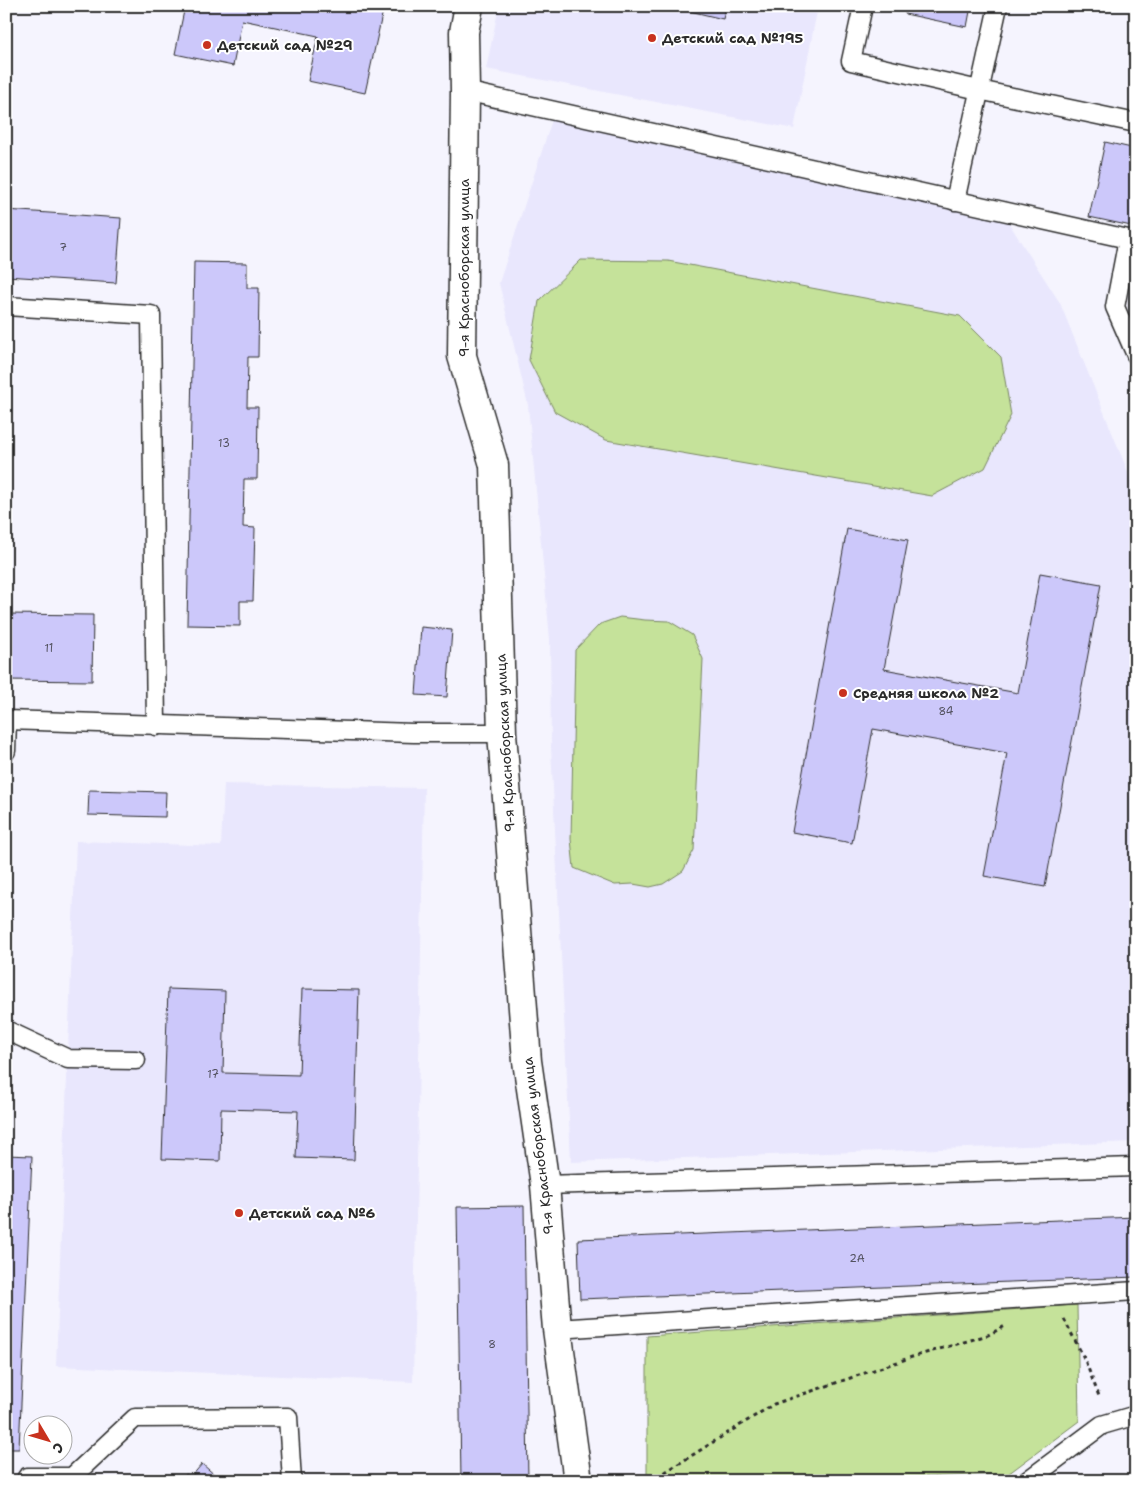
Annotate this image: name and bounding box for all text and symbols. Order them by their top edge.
place label: Детский сад №195 [662,29,803,47]
marker: Детский сад №195 [646,32,658,44]
place label: Детский сад №29 [217,36,353,54]
marker: Детский сад №29 [201,39,213,51]
street label: 9-я Красноборская улица [455,178,473,357]
house number: 7 [59,240,67,255]
house number: 13 [218,436,230,451]
house number: 11 [45,641,53,656]
street label: 9-я Красноборская улица [491,653,519,833]
place label: Средняя школа №2 [853,684,999,702]
marker: Средняя школа №2 [837,687,849,699]
house number: 84 [939,704,954,719]
street label: 9-я Красноборская улица [518,1056,558,1236]
house number: 17 [207,1067,219,1082]
place label: Детский сад №6 [249,1204,376,1222]
marker: Детский сад №6 [233,1207,245,1219]
house number: 2А [849,1251,865,1266]
house number: 8 [488,1337,496,1352]
north arrow [22,1414,72,1464]
text: С [49,1439,68,1457]

